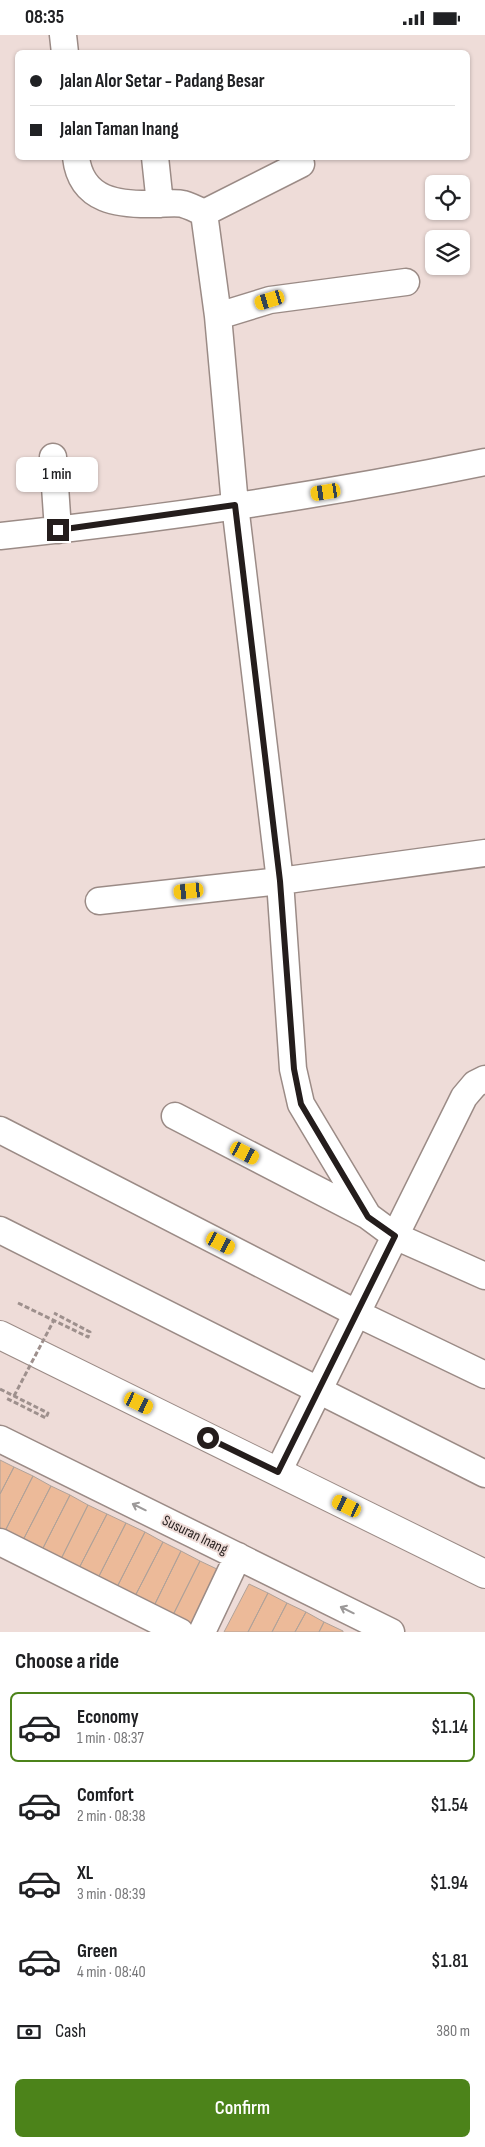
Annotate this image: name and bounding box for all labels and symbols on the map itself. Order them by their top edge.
car [253,288,286,312]
callout: 1 min [17,457,99,493]
car [310,482,341,502]
route end [47,519,69,541]
car [173,882,204,900]
car [228,1140,261,1166]
car [204,1230,237,1256]
car [122,1390,155,1416]
route start [197,1427,219,1449]
car [330,1493,363,1519]
one-way arrow [131,1502,146,1512]
street label: Susuran Inang [159,1511,231,1559]
one-way arrow [340,1605,355,1614]

